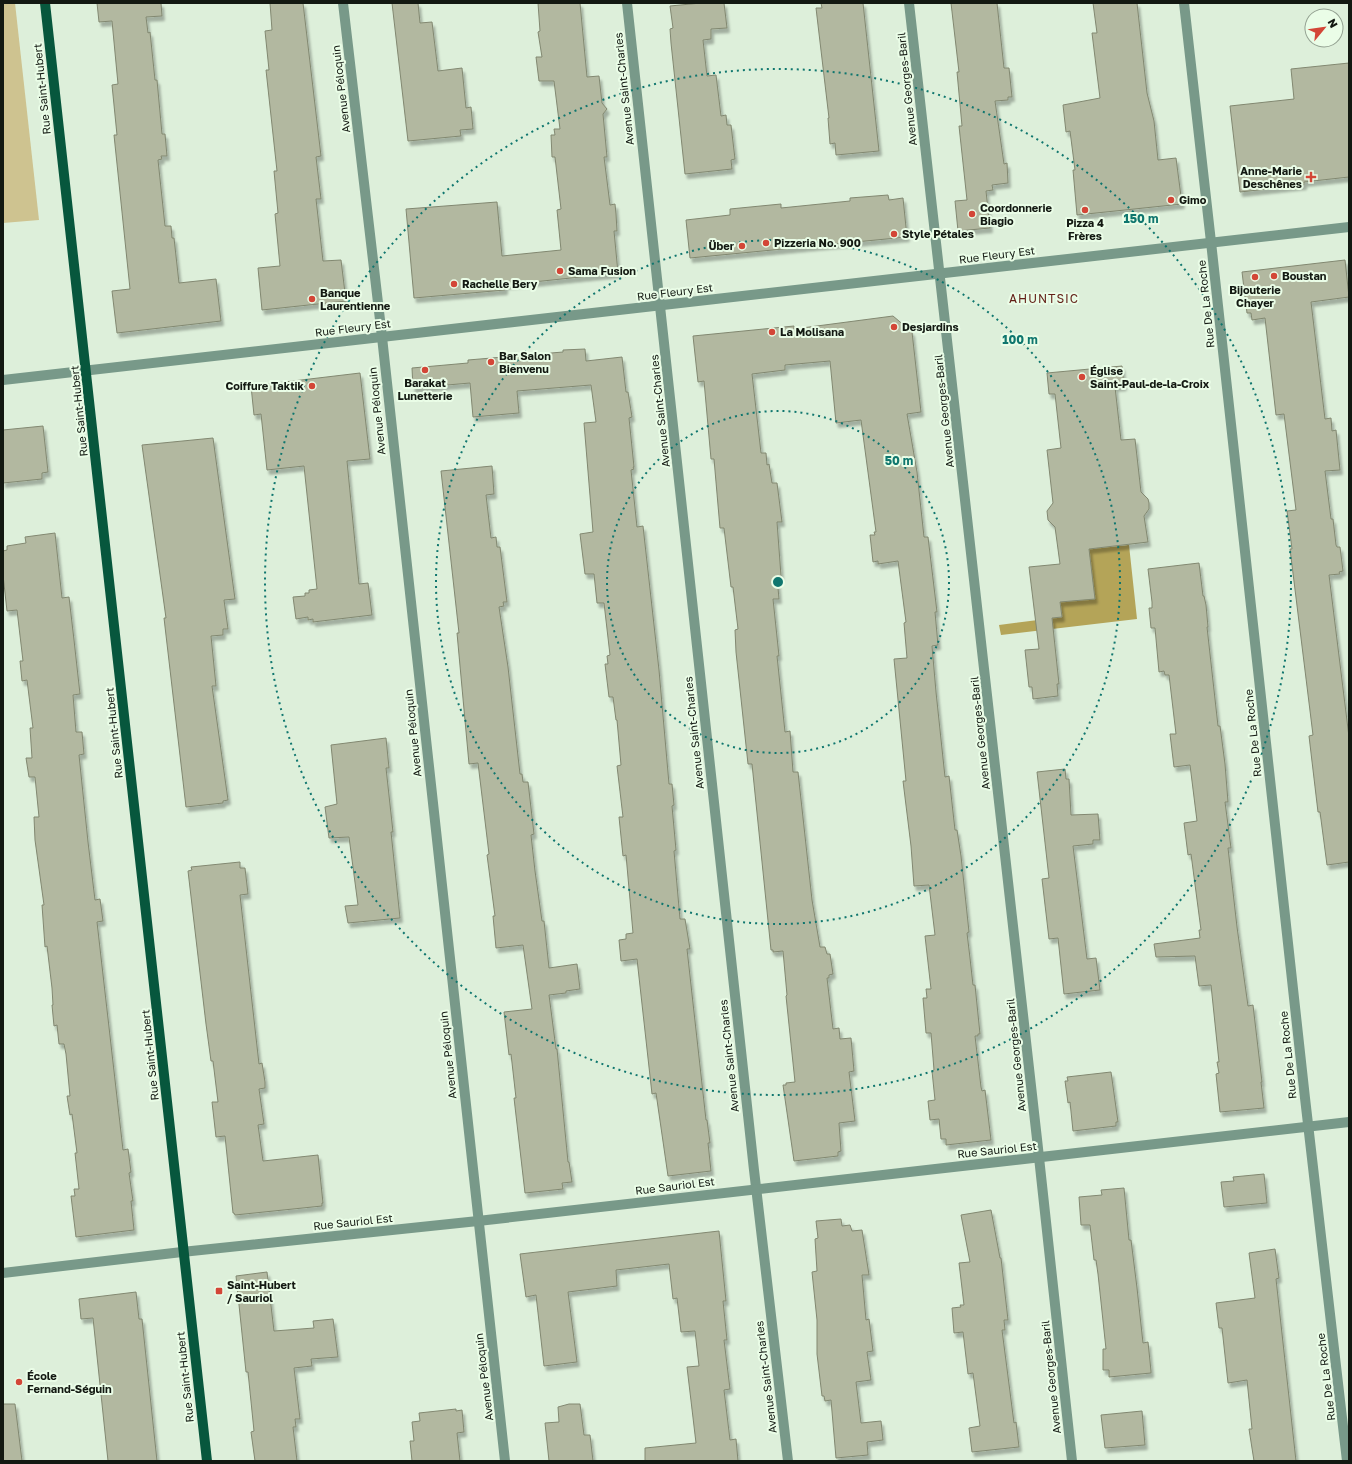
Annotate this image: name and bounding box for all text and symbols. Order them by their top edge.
north arrow [1304,8,1344,48]
text: N [1325,16,1341,30]
street label: Avenue Georges-Baril [894,31,919,146]
street label: Avenue Saint-Charles [611,32,636,146]
street label: Rue Saint-Hubert [30,43,53,135]
street label: Avenue Péloquin [329,44,352,134]
place label: Anne-Marie Deschênes [1240,164,1302,190]
marker: Anne-Marie Deschênes [1305,171,1317,183]
place label: Gimo [1179,193,1207,206]
marker: Gimo [1166,195,1176,205]
place label: Coordonnerie Biagio [980,201,1053,227]
marker: Pizza 4 Frères [1080,205,1090,215]
marker: Coordonnerie Biagio [967,209,977,219]
text: 150 m [1124,211,1158,226]
place label: Pizza 4 Frères [1066,216,1104,242]
place label: Style Pétales [902,227,974,240]
marker: Style Pétales [889,229,899,239]
place label: Pizzeria No. 900 [774,236,861,249]
marker: Pizzeria No. 900 [761,238,771,248]
place label: Über [708,239,735,252]
marker: Über [737,241,747,251]
street label: Rue Fleury Est [958,243,1036,266]
street label: Rue De La Roche [1194,259,1217,349]
place label: Sama Fusion [568,264,636,277]
marker: Sama Fusion [555,266,565,276]
place label: Boustan [1282,269,1327,282]
marker: Boustan [1269,271,1279,281]
marker: Bijouterie Chayer [1250,272,1260,282]
place label: Rachelle Bery [462,277,538,290]
marker: Rachelle Bery [449,279,459,289]
street label: Rue Fleury Est [636,280,714,303]
place label: Bijouterie Chayer [1229,283,1281,309]
place label: Banque Laurentienne [320,286,391,312]
district label: AHUNTSIC [1009,291,1079,306]
marker: Banque Laurentienne [307,294,317,304]
street label: Rue Fleury Est [314,316,392,339]
place label: Desjardins [902,320,959,333]
marker: Desjardins [889,322,899,332]
place label: La Molisana [780,325,844,338]
marker: La Molisana [767,327,777,337]
text: 100 m [1002,332,1038,347]
place label: Bar Salon Bienvenu [499,349,551,375]
street label: Avenue Georges-Baril [931,353,956,468]
street label: Avenue Saint-Charles [647,354,672,468]
marker: Bar Salon Bienvenu [486,357,496,367]
place label: Église Saint-Paul-de-la-Croix [1090,364,1210,390]
street label: Rue Saint-Hubert [67,365,90,457]
marker: Barakat Lunetterie [420,365,430,375]
street label: Avenue Péloquin [365,367,388,456]
marker: Église Saint-Paul-de-la-Croix [1077,372,1087,382]
place label: Barakat Lunetterie [398,376,453,402]
place label: Coiffure Taktik [225,379,305,392]
marker: Coiffure Taktik [307,381,317,391]
text: 50 m [885,453,913,468]
centre of rings [771,575,785,589]
street label: Avenue Georges-Baril [967,675,992,790]
street label: Avenue Saint-Charles [681,676,706,790]
street label: Rue Saint-Hubert [102,687,125,779]
street label: Rue De La Roche [1241,688,1264,778]
street label: Avenue Péloquin [401,689,424,778]
street label: Avenue Georges-Baril [1003,997,1028,1112]
street label: Avenue Saint-Charles [716,999,741,1113]
street label: Rue Saint-Hubert [138,1009,161,1101]
street label: Rue De La Roche [1276,1010,1299,1100]
street label: Avenue Péloquin [436,1011,459,1100]
street label: Rue Sauriol Est [956,1139,1037,1160]
street label: Rue Sauriol Est [634,1174,715,1197]
street label: Rue Sauriol Est [312,1211,393,1232]
place label: Saint-Hubert / Sauriol [227,1278,296,1304]
marker: Saint-Hubert / Sauriol [214,1286,224,1296]
street label: Avenue Georges-Baril [1038,1319,1063,1434]
street label: Avenue Saint-Charles [752,1320,779,1434]
street label: Rue Saint-Hubert [173,1331,196,1423]
street label: Avenue Péloquin [472,1332,495,1422]
street label: Rue De La Roche [1314,1332,1337,1422]
place label: École Fernand-Séguin [27,1369,112,1395]
marker: École Fernand-Séguin [14,1377,24,1387]

